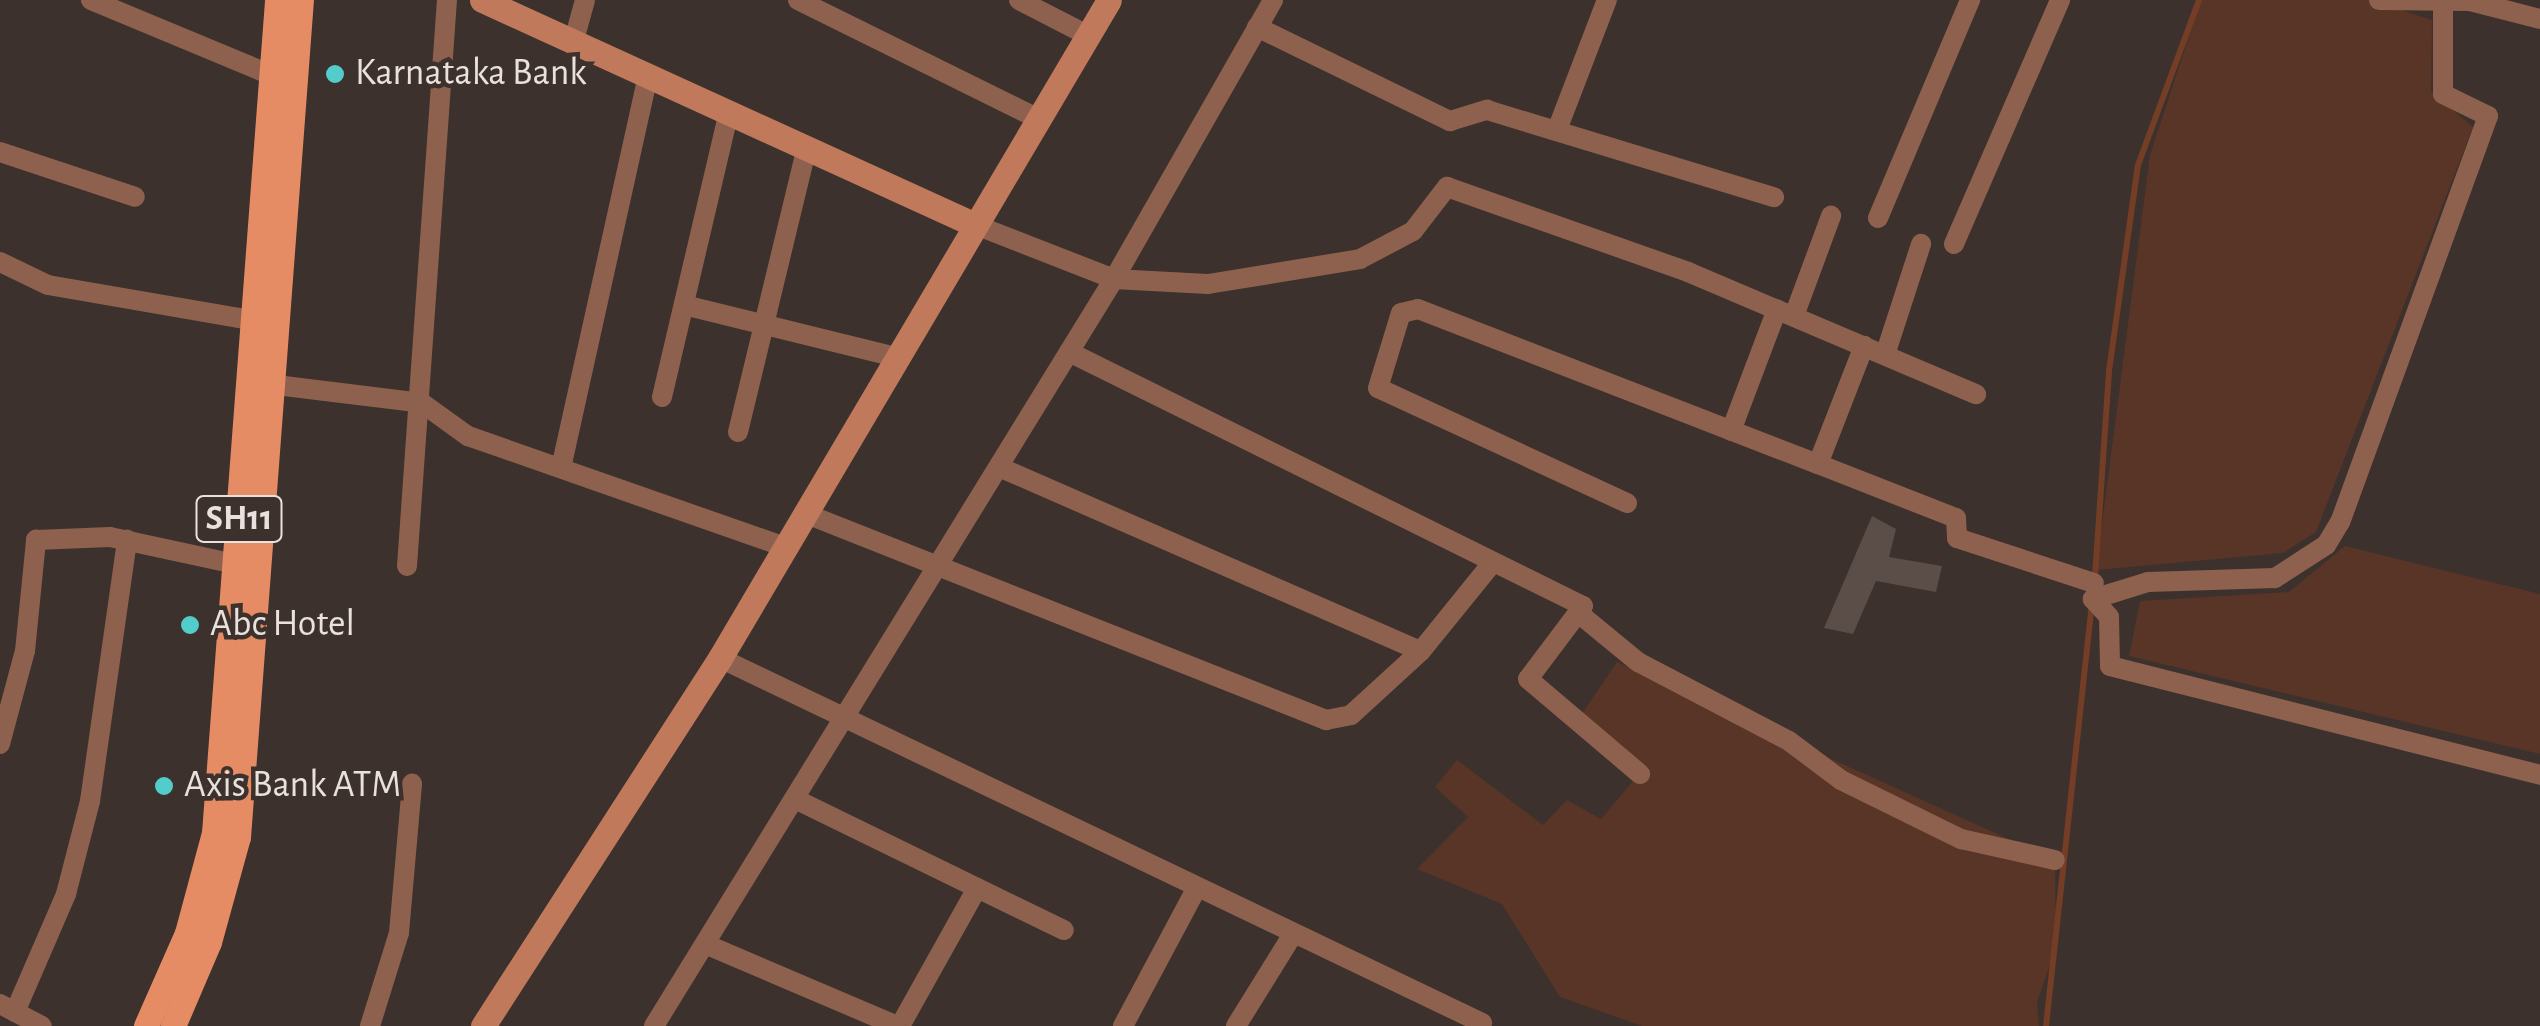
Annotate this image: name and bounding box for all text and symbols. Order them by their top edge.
place label: Karnataka Bank [355,51,587,97]
marker: Karnataka Bank [324,63,346,85]
road number: SH11 [194,489,284,549]
place label: Abc Hotel [210,602,355,648]
marker: Abc Hotel [179,614,201,636]
place label: Axis Bank ATM [184,763,401,809]
marker: Axis Bank ATM [153,775,175,797]

